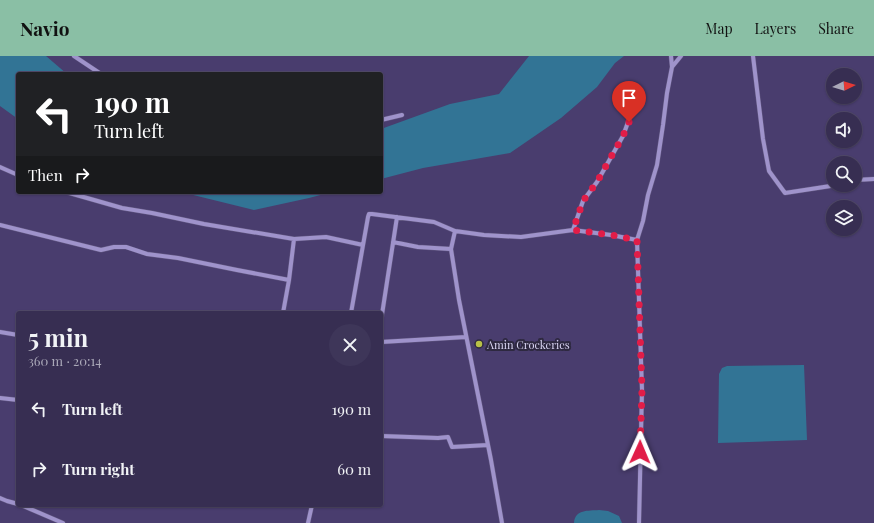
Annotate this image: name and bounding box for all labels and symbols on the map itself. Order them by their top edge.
north arrow [826,68,862,104]
pin [612,81,646,122]
place label: Amin Crockeries [486,337,570,352]
marker: Amin Crockeries [474,339,484,349]
position arrow [619,431,661,473]

